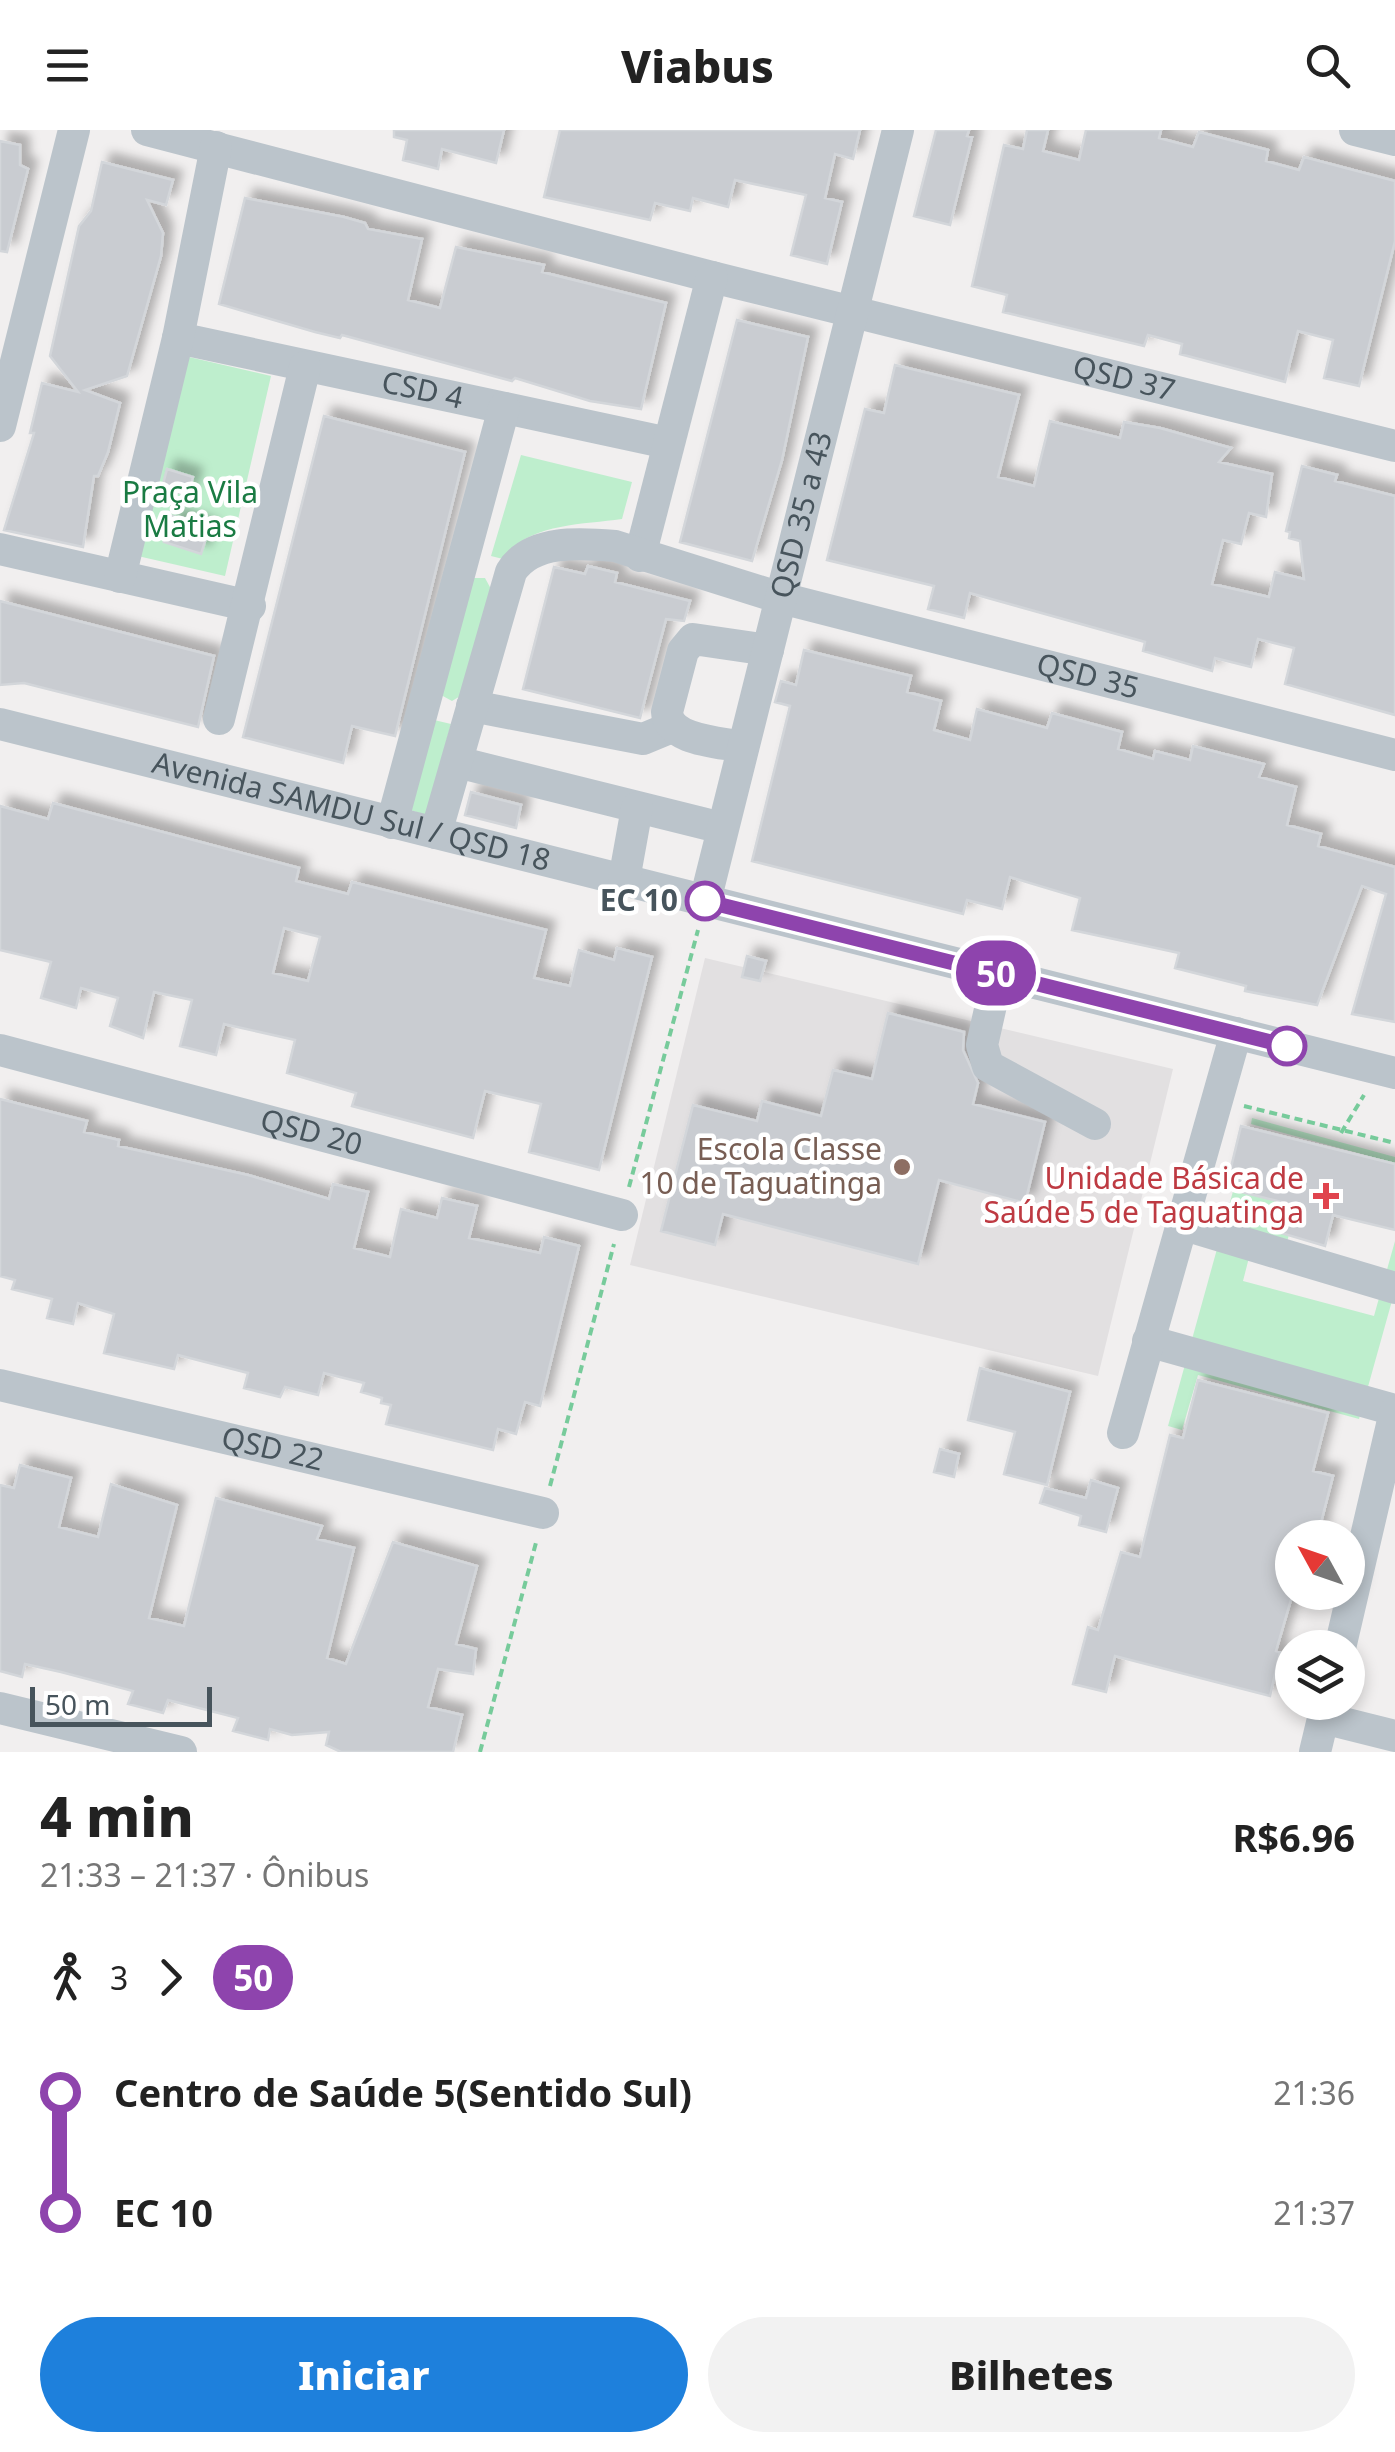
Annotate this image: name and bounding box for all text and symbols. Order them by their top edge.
text: Viabus [621,35,774,96]
icon: menu [40,38,95,93]
icon: search [1300,38,1355,93]
street label: QSD 37 [1069,345,1180,410]
street label: CSD 4 [378,360,467,418]
street label: QSD 35 a 43 [760,427,841,602]
park label: Praça Vila Matias [122,471,258,546]
street label: QSD 35 [1033,642,1144,708]
street label: Avenida SAMDU Sul / QSD 18 [148,741,555,880]
place label: EC 10 [600,879,678,920]
marker: EC 10 [686,882,724,920]
line badge: 50 [951,940,1041,1006]
text: 50 [976,950,1016,997]
unlabelled marker [1268,1027,1306,1065]
street label: QSD 20 [256,1098,367,1164]
place label: Escola Classe 10 de Taguatinga [639,1128,882,1203]
marker: Escola Classe 10 de Taguatinga [891,1156,913,1178]
place label: Unidade Básica de Saúde 5 de Taguatinga [984,1157,1304,1232]
marker: Unidade Básica de Saúde 5 de Taguatinga [1313,1183,1339,1209]
street label: QSD 22 [218,1416,328,1480]
north arrow [1275,1520,1365,1610]
map controls [1275,1520,1365,1720]
button: layers [1275,1630,1365,1720]
scale bar [30,1682,212,1726]
text: 50 m [45,1685,111,1723]
text: 4 min [40,1778,194,1853]
text: R$6.96 [1232,1811,1355,1863]
text: 21:33 – 21:37 · Ônibus [40,1853,369,1896]
icon: walk [40,1950,95,2005]
icon: forward [143,1950,198,2005]
text: 50 [233,1954,273,2001]
text: 3 [110,1956,128,1999]
text: Centro de Saúde 5(Sentido Sul) [114,2066,692,2118]
text: 21:36 [1273,2071,1355,2114]
text: EC 10 [114,2186,213,2238]
text: 21:37 [1273,2191,1355,2234]
button: Iniciar [40,2317,688,2432]
button: Bilhetes [708,2317,1355,2432]

